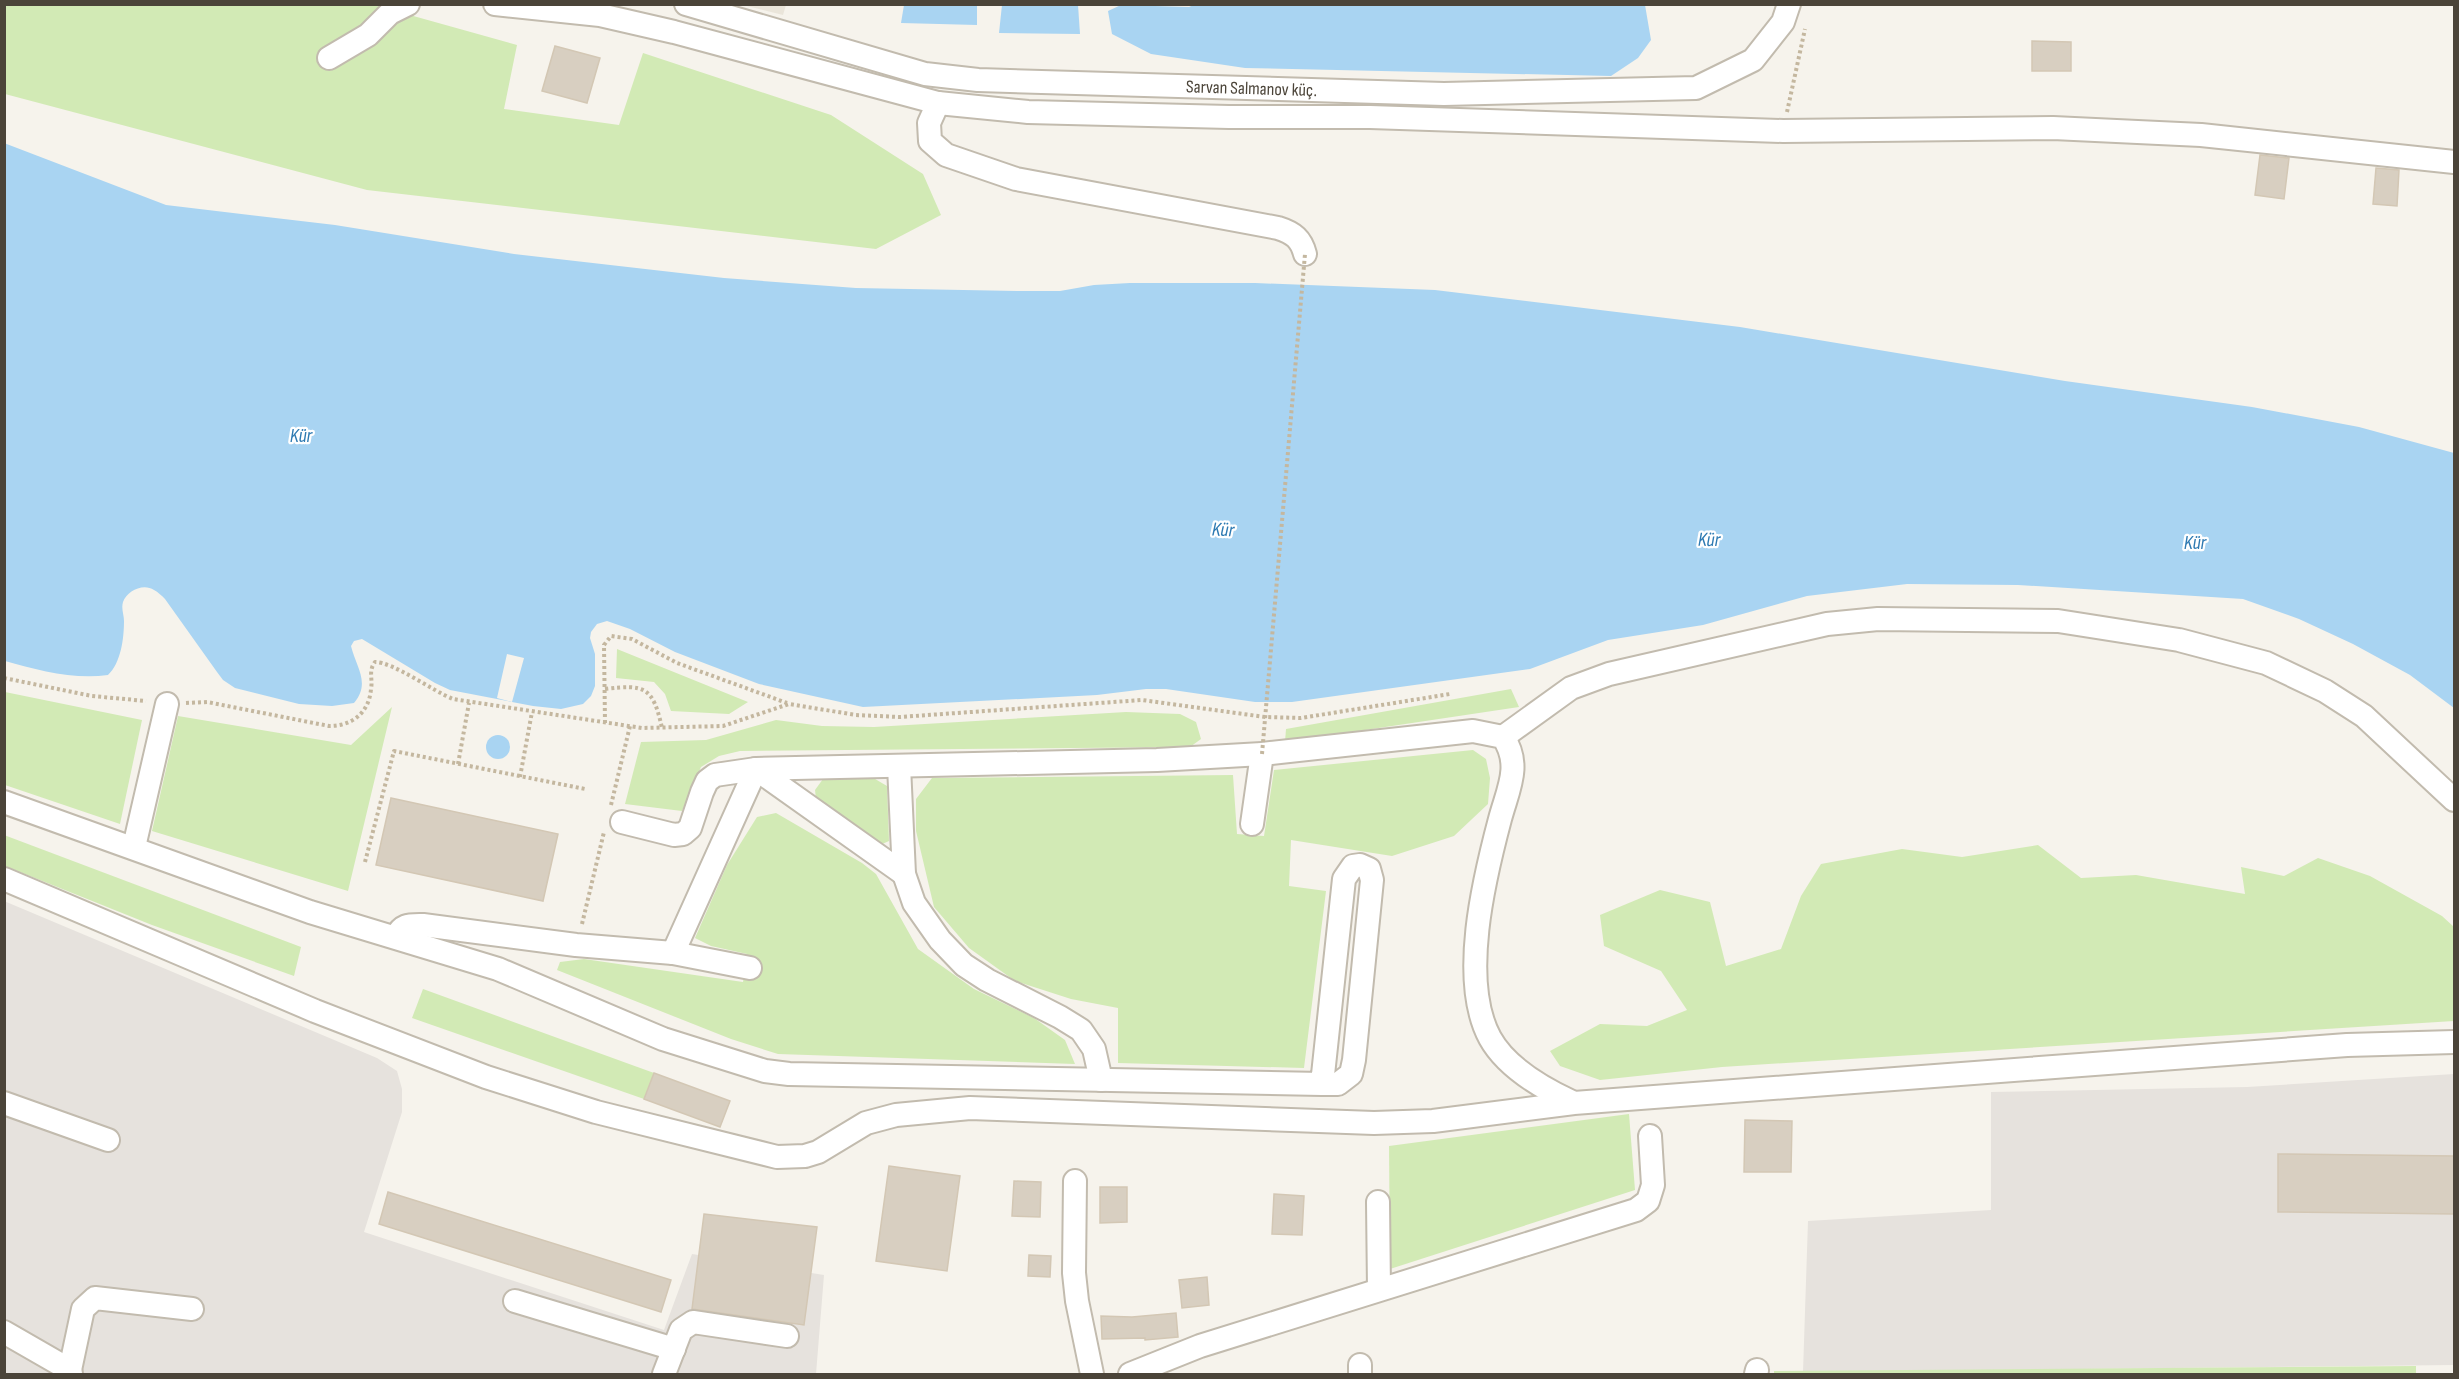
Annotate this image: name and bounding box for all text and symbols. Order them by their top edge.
street label: Sarvan Salmanov küç. [1186,76,1317,101]
water label: Kür [290,424,314,448]
water label: Kür [1211,517,1236,543]
water label: Kür [1698,528,1722,552]
water label: Kür [2184,531,2208,555]

